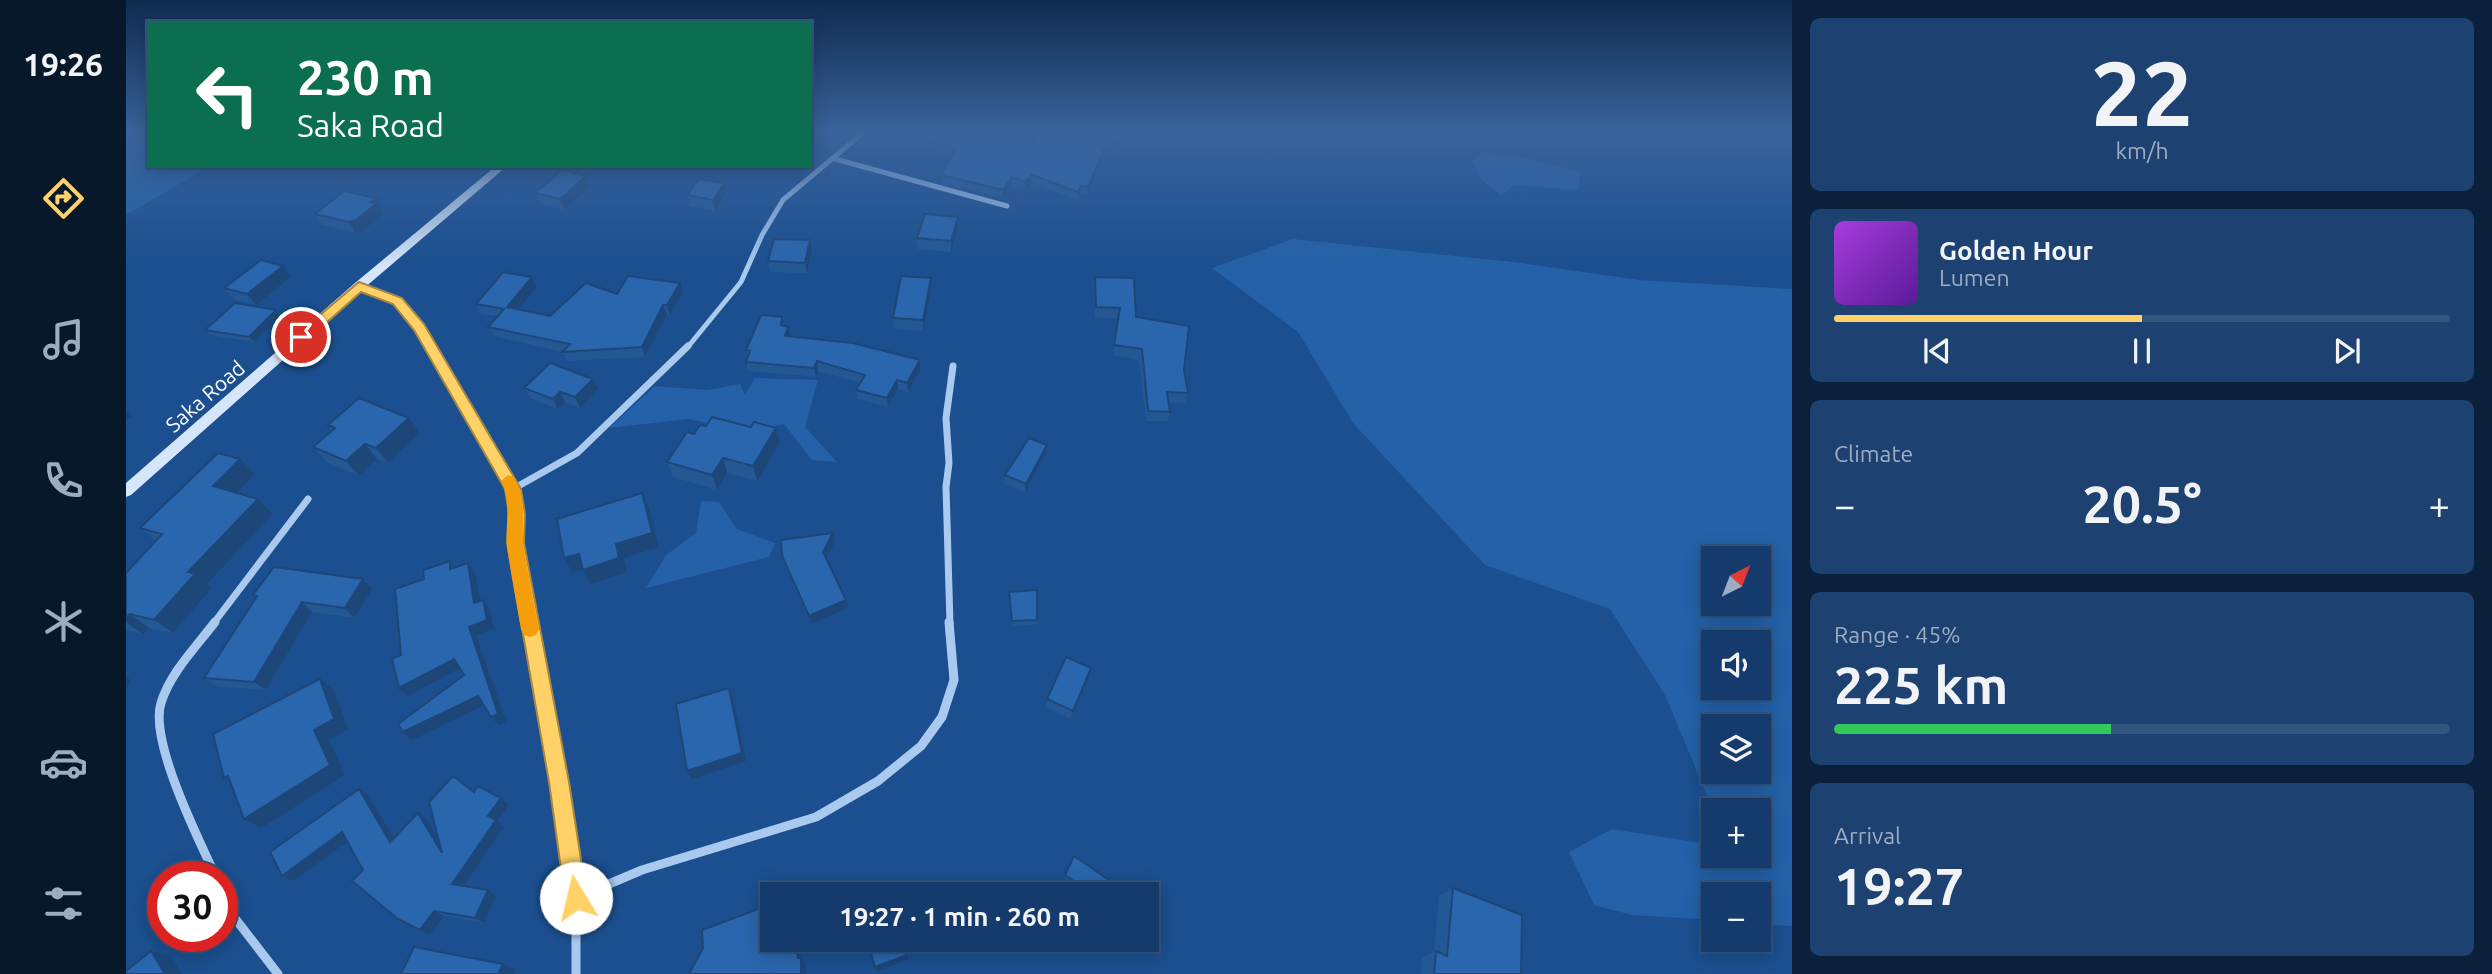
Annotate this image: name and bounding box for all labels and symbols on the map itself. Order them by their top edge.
pin [271,307,331,367]
street label: Saka Road [161,355,249,437]
north arrow [1701,546,1771,616]
speed limit sign: 30 [147,861,238,952]
position arrow [539,861,613,935]

